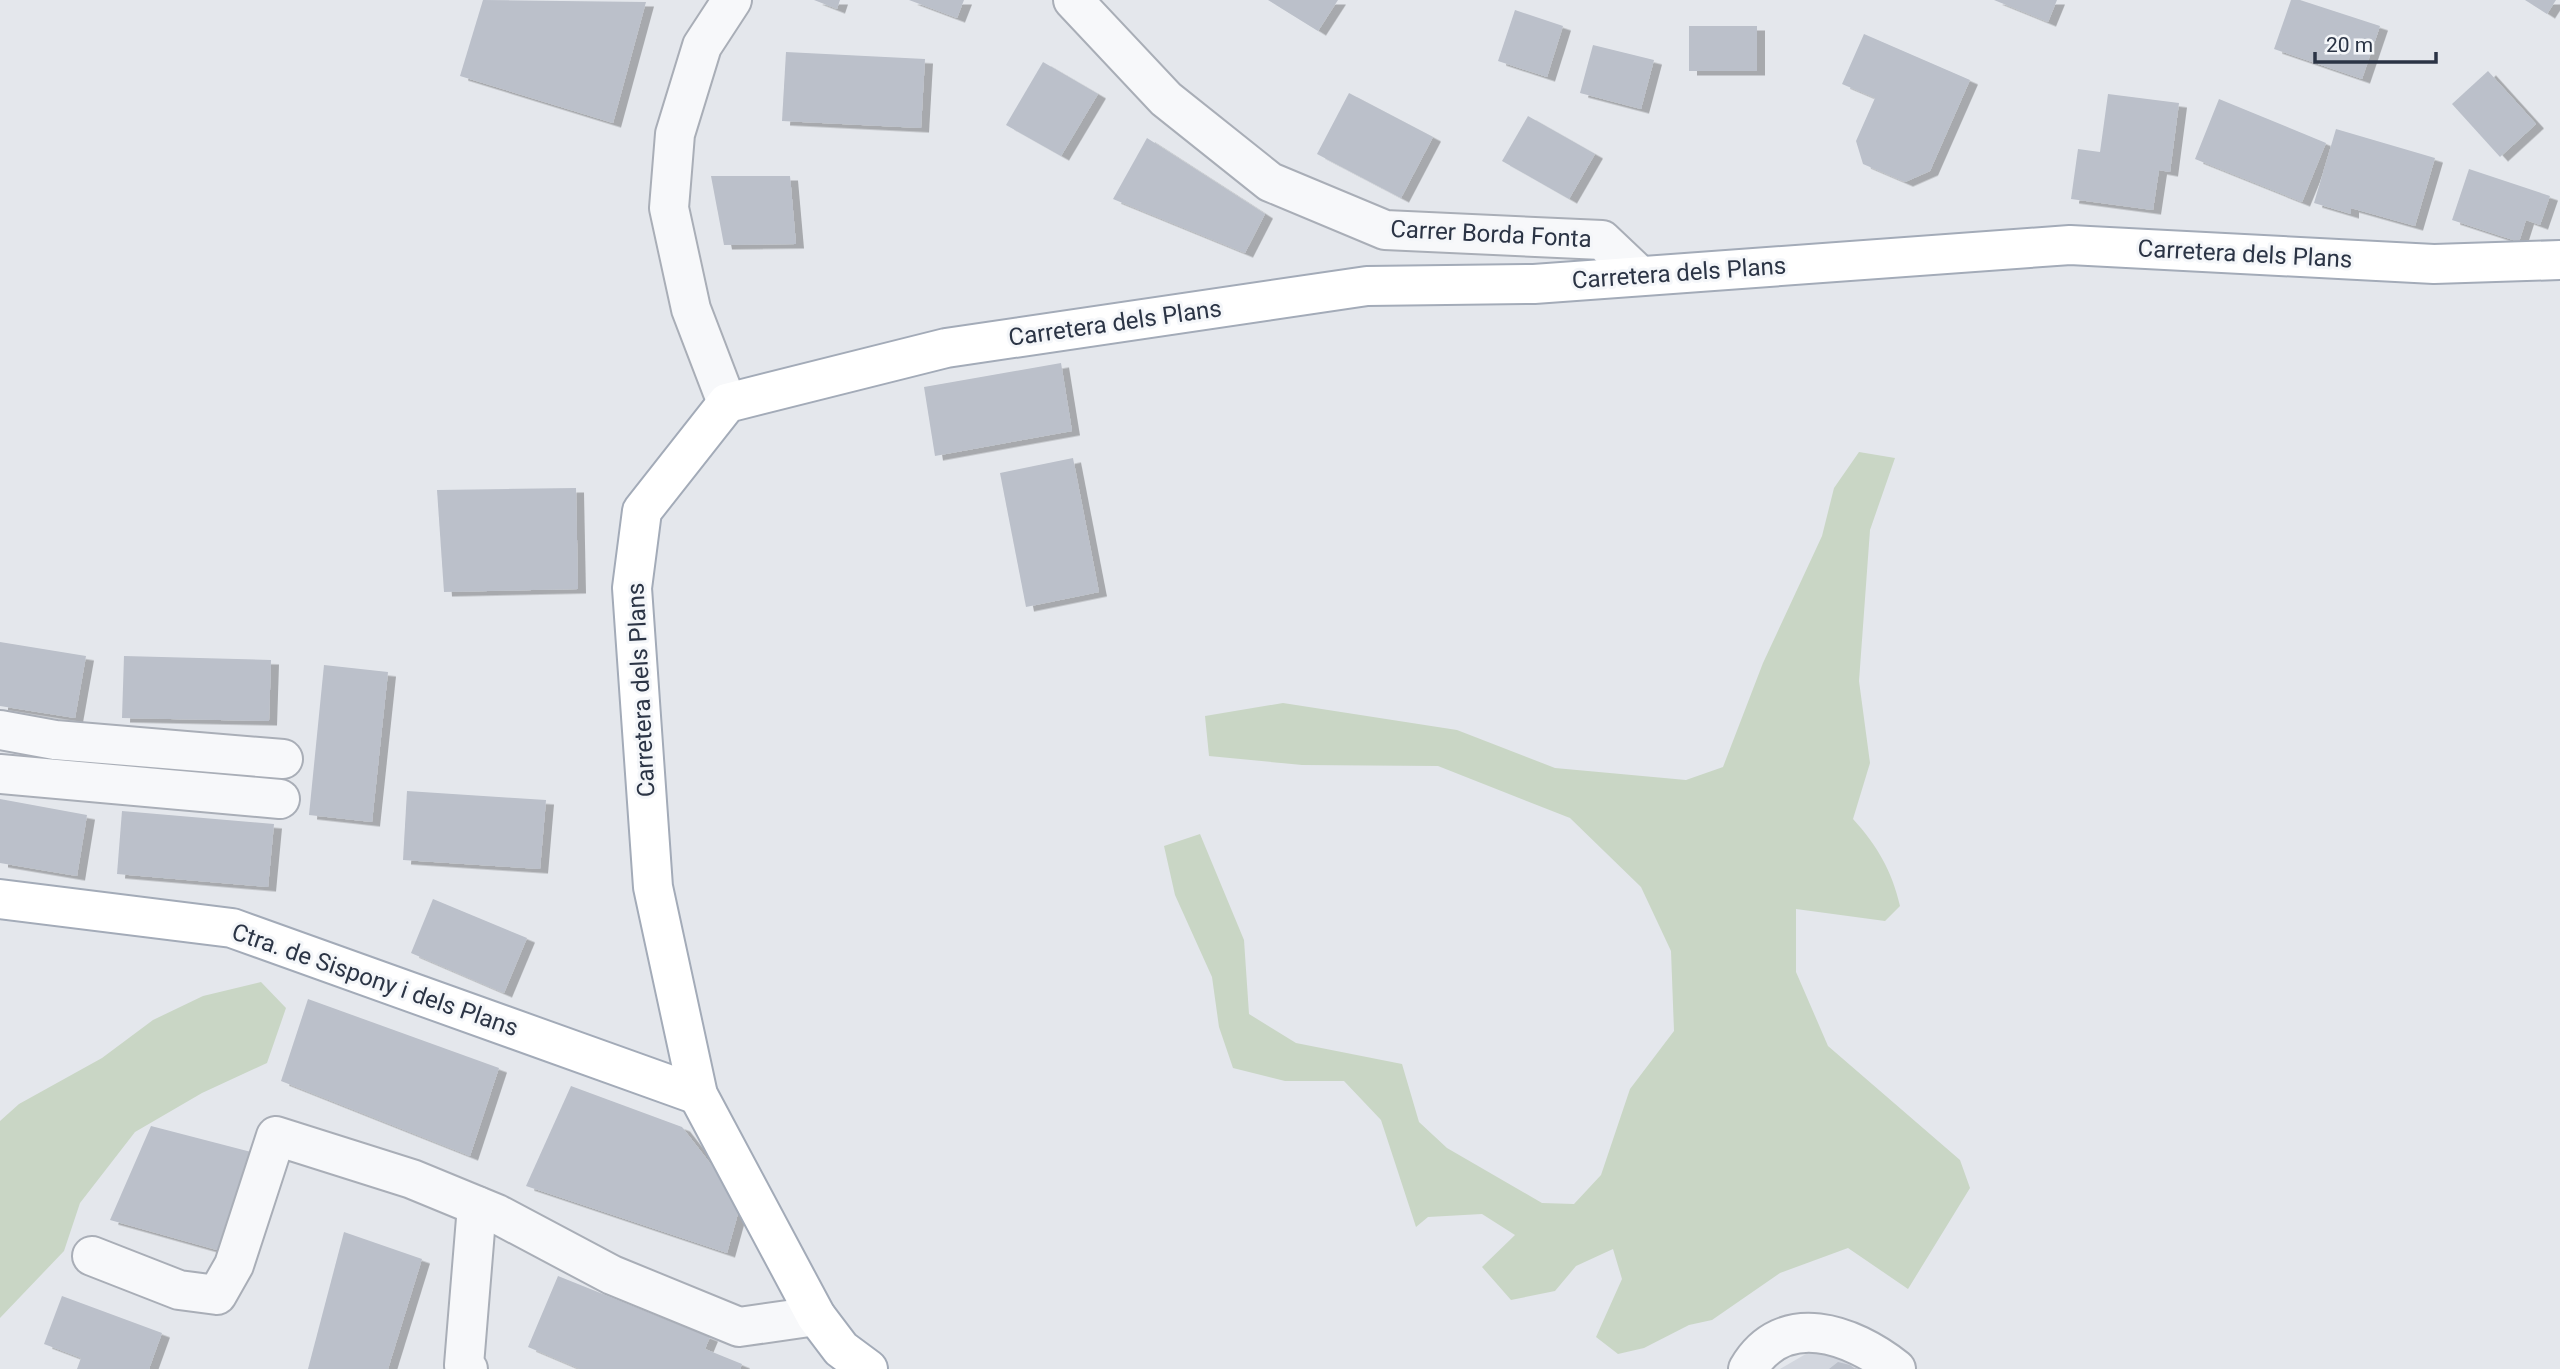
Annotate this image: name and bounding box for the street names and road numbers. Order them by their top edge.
street label: Carrer Borda Fonta [1390,215,1592,253]
street label: Carretera dels Plans [2137,234,2353,274]
street label: Carretera dels Plans [1571,252,1787,294]
street label: Carretera dels Plans [1007,294,1223,352]
street label: Carretera dels Plans [621,582,661,798]
street label: Ctra. de Sispony i dels Plans [228,918,522,1042]

